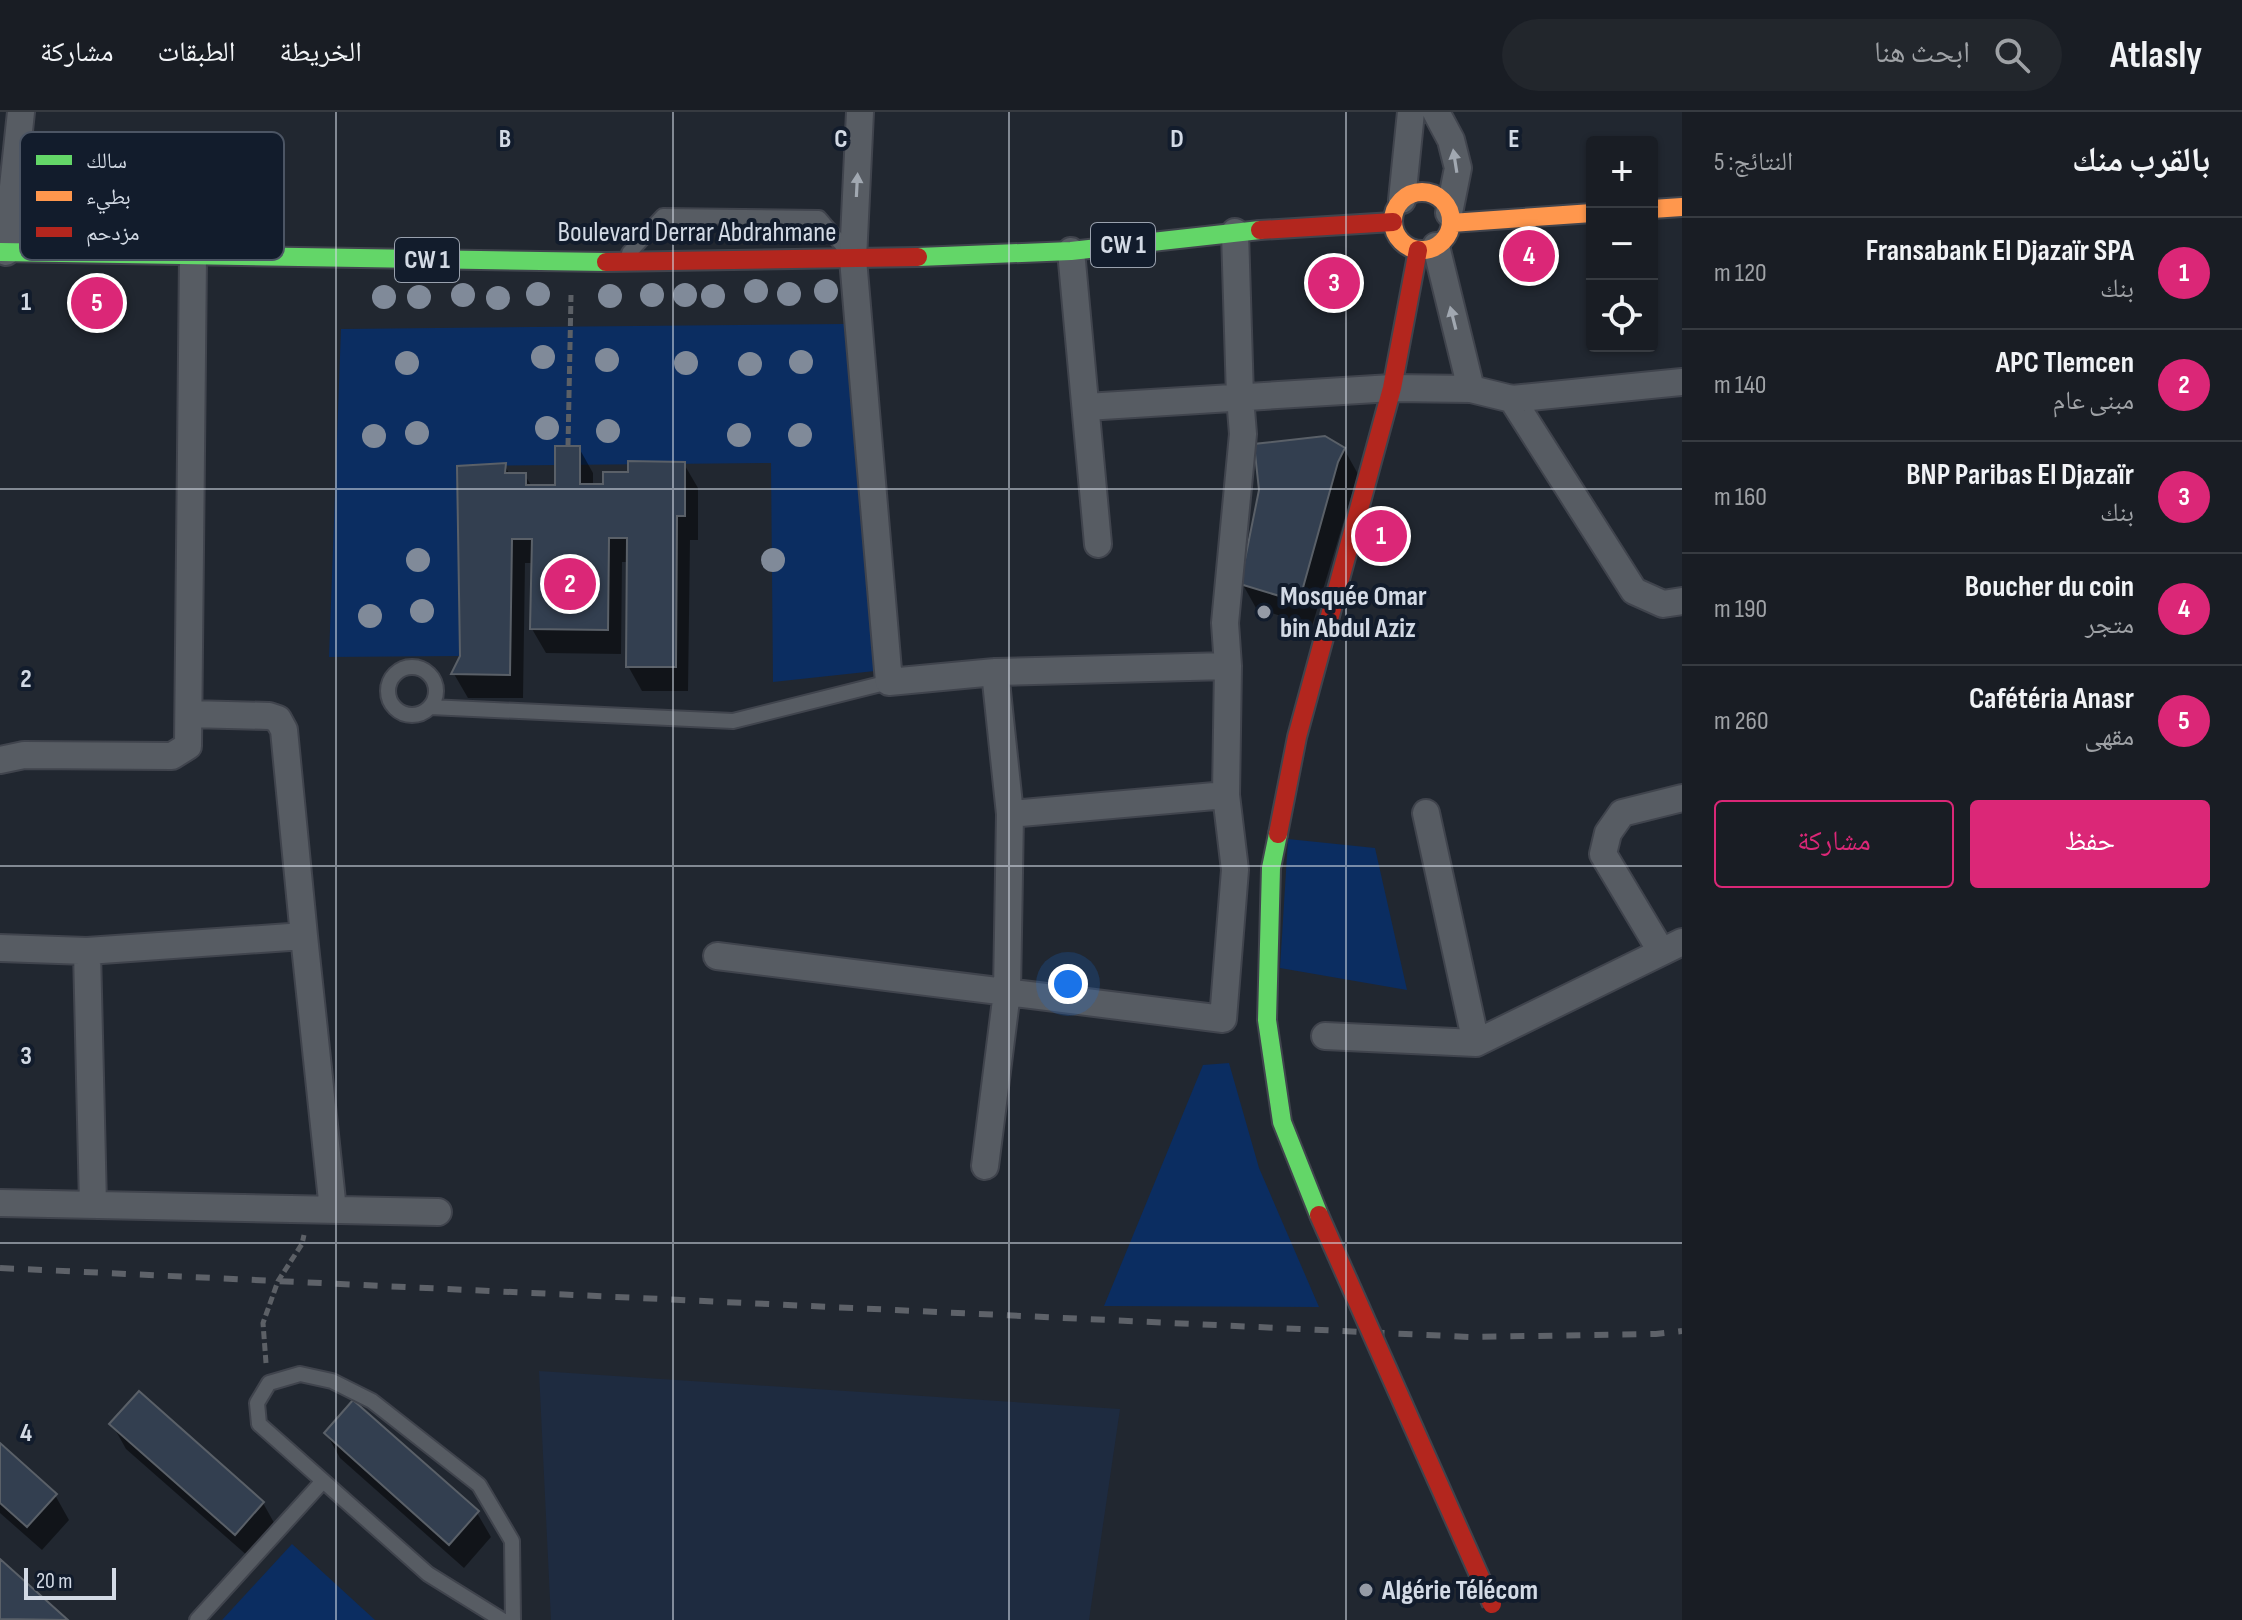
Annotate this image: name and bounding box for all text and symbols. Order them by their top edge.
search box [1502,19,2062,91]
icon: search [1990,33,2034,77]
text: Atlasly [2110,33,2202,78]
text: ابحث هنا [1874,35,1970,71]
text: مشاركة [40,36,114,69]
text: الطبقات [158,36,235,69]
text: الخريطة [279,36,362,69]
text: B [499,124,511,155]
text: C [834,124,848,155]
text: D [1170,124,1184,155]
text: E [1508,124,1520,155]
legend [20,132,284,260]
map controls [1586,136,1658,352]
button: + [1586,136,1658,208]
text: بالقرب منك [2072,140,2210,181]
text: النتائج: 5 [1714,147,1793,178]
text: سالك [86,148,127,175]
one-way arrow [1448,148,1461,173]
one-way arrow [850,172,863,197]
text: بطيء [86,184,131,214]
button: − [1586,208,1658,280]
street label: Boulevard Derrar Abdrahmane [558,216,836,249]
text: مزدحم [86,220,140,247]
road number: CW 1 [1091,223,1155,267]
pin: 4 [1503,226,1555,286]
text: Fransabank El Djazaïr SPA [1866,233,2134,269]
road number: CW 1 [395,238,459,282]
pin: 3 [1308,253,1360,313]
text: 120 m [1714,258,1767,289]
text: 1 [2179,258,2189,289]
pin: 5 [71,273,123,333]
text: بنك [2100,274,2134,305]
button: locate [1586,280,1658,352]
text: 1 [21,287,31,318]
one-way arrow [1447,305,1459,330]
text: APC Tlemcen [1996,345,2134,381]
text: 140 m [1714,370,1766,401]
text: 2 [2178,370,2190,401]
text: مبنى عام [2053,386,2134,417]
text: BNP Paribas El Djazaïr [1906,457,2134,493]
text: 160 m [1714,482,1767,513]
text: 3 [2178,482,2190,513]
text: بنك [2100,498,2134,529]
pin: 1 [1355,506,1407,566]
pin: 2 [544,554,596,614]
text: Boucher du coin [1965,569,2134,605]
place label: Mosquée Omar bin Abdul Aziz [1280,580,1427,645]
text: 190 m [1714,594,1767,625]
text: 4 [2178,594,2190,625]
marker: Mosquée Omar bin Abdul Aziz [1255,603,1273,621]
text: متجر [2085,610,2134,641]
text: 2 [20,664,32,695]
text: Cafétéria Anasr [1969,681,2134,717]
text: 260 m [1714,706,1769,737]
text: 5 [2178,706,2190,737]
text: مقهى [2084,722,2134,753]
button: مشاركة [1714,800,1954,888]
button: حفظ [1970,800,2210,888]
your location [1048,964,1088,1004]
text: 3 [20,1041,32,1072]
text: 4 [20,1418,32,1449]
scale bar [24,1564,116,1600]
text: 20 m [36,1568,73,1595]
place label: Algérie Télécom [1381,1574,1538,1607]
marker: Algérie Télécom [1357,1581,1375,1599]

